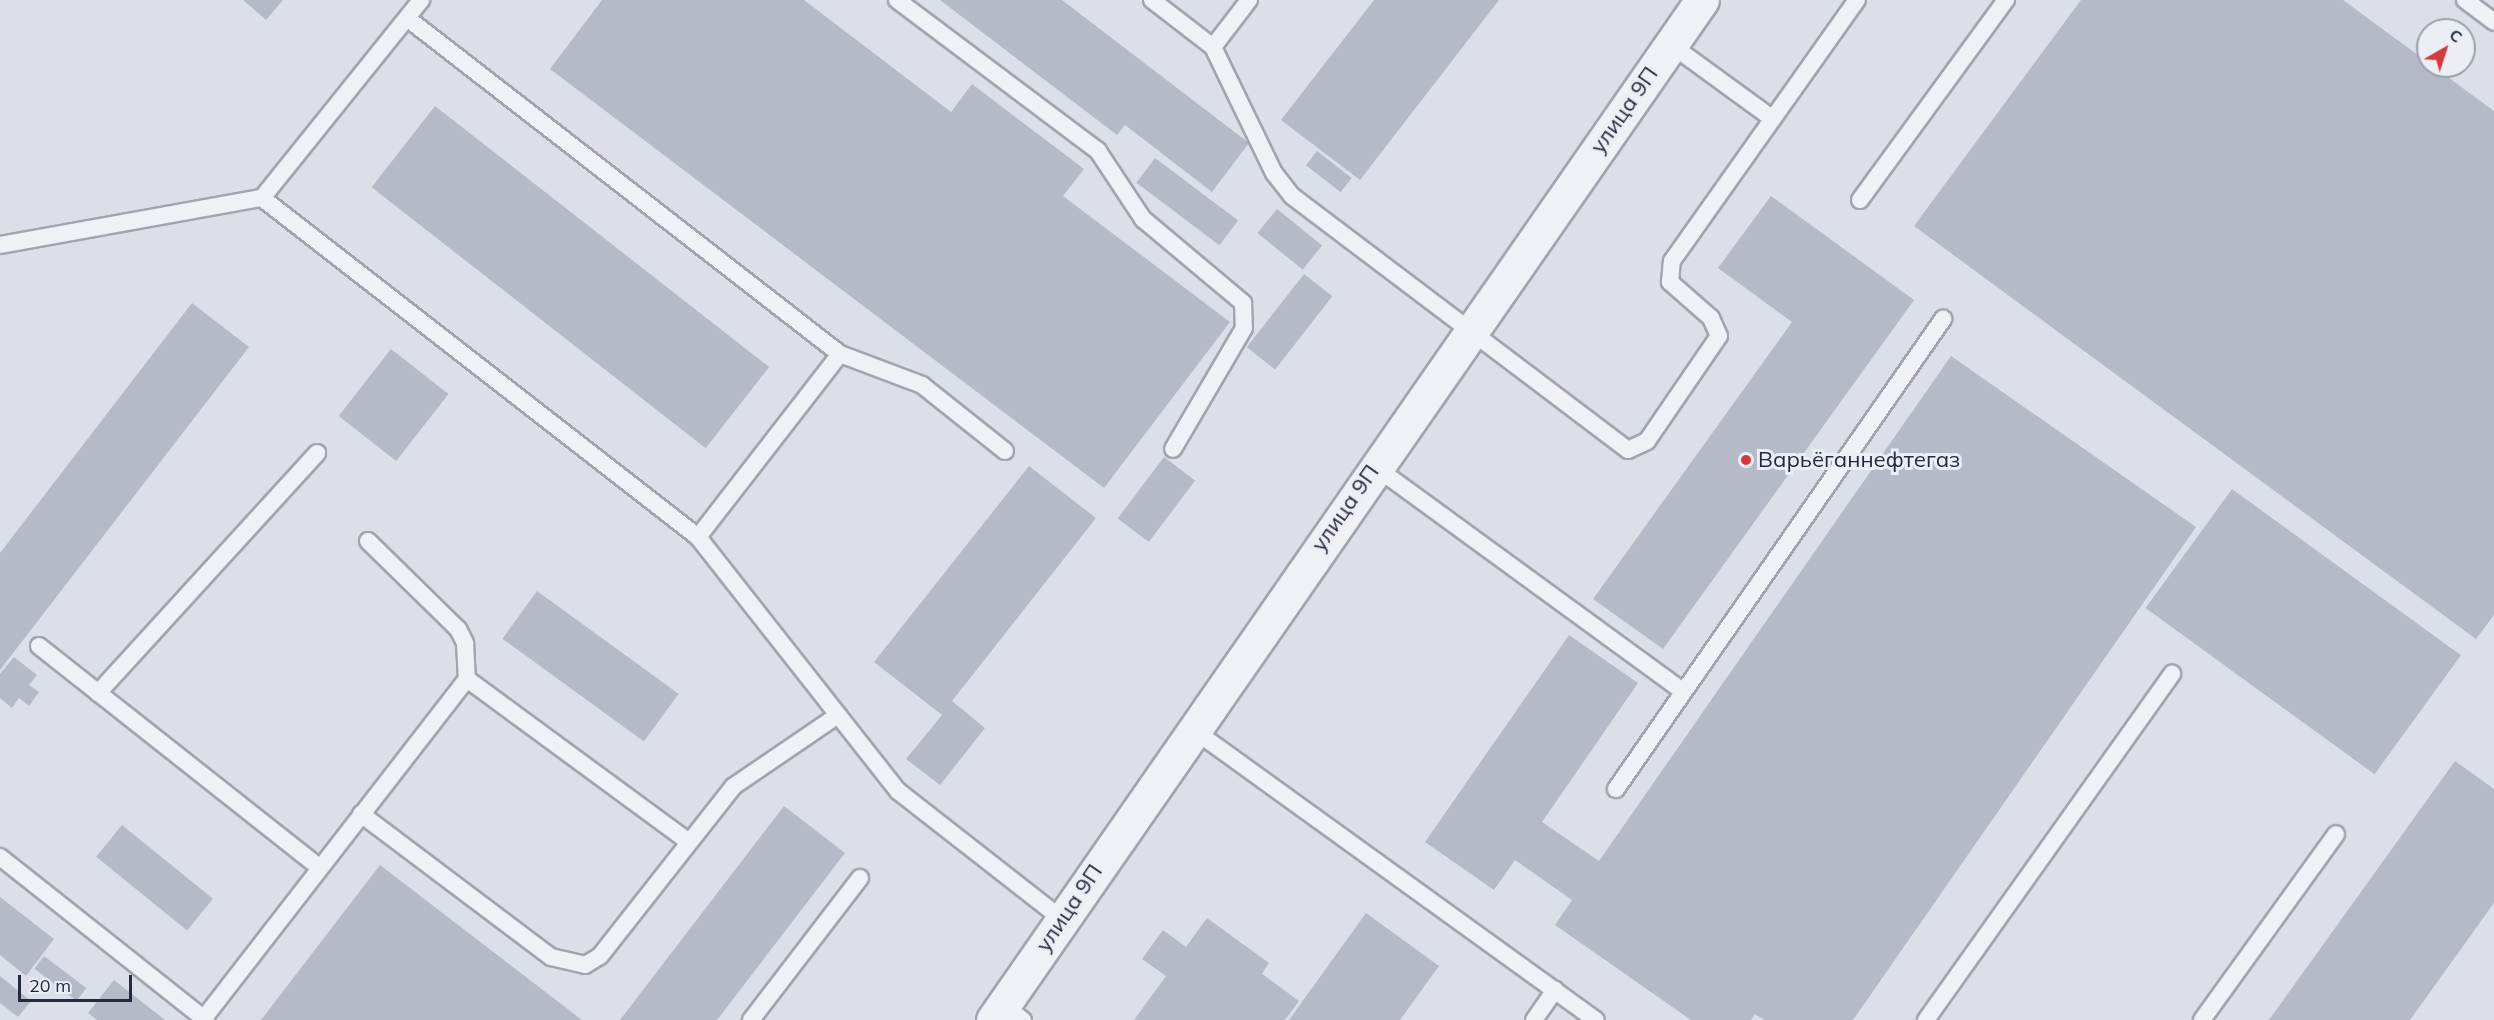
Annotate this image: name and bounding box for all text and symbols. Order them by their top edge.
north arrow [2416,18,2476,78]
text: С [2446,24,2467,47]
street label: улица 9П [1585,62,1663,158]
place label: Варьёганнефтегаз [1758,447,1960,473]
marker: Варьёганнефтегаз [1739,453,1753,467]
street label: улица 9П [1306,460,1384,556]
street label: улица 9П [1030,859,1108,957]
scale bar [21,963,135,1001]
text: 20 m [29,974,71,997]

